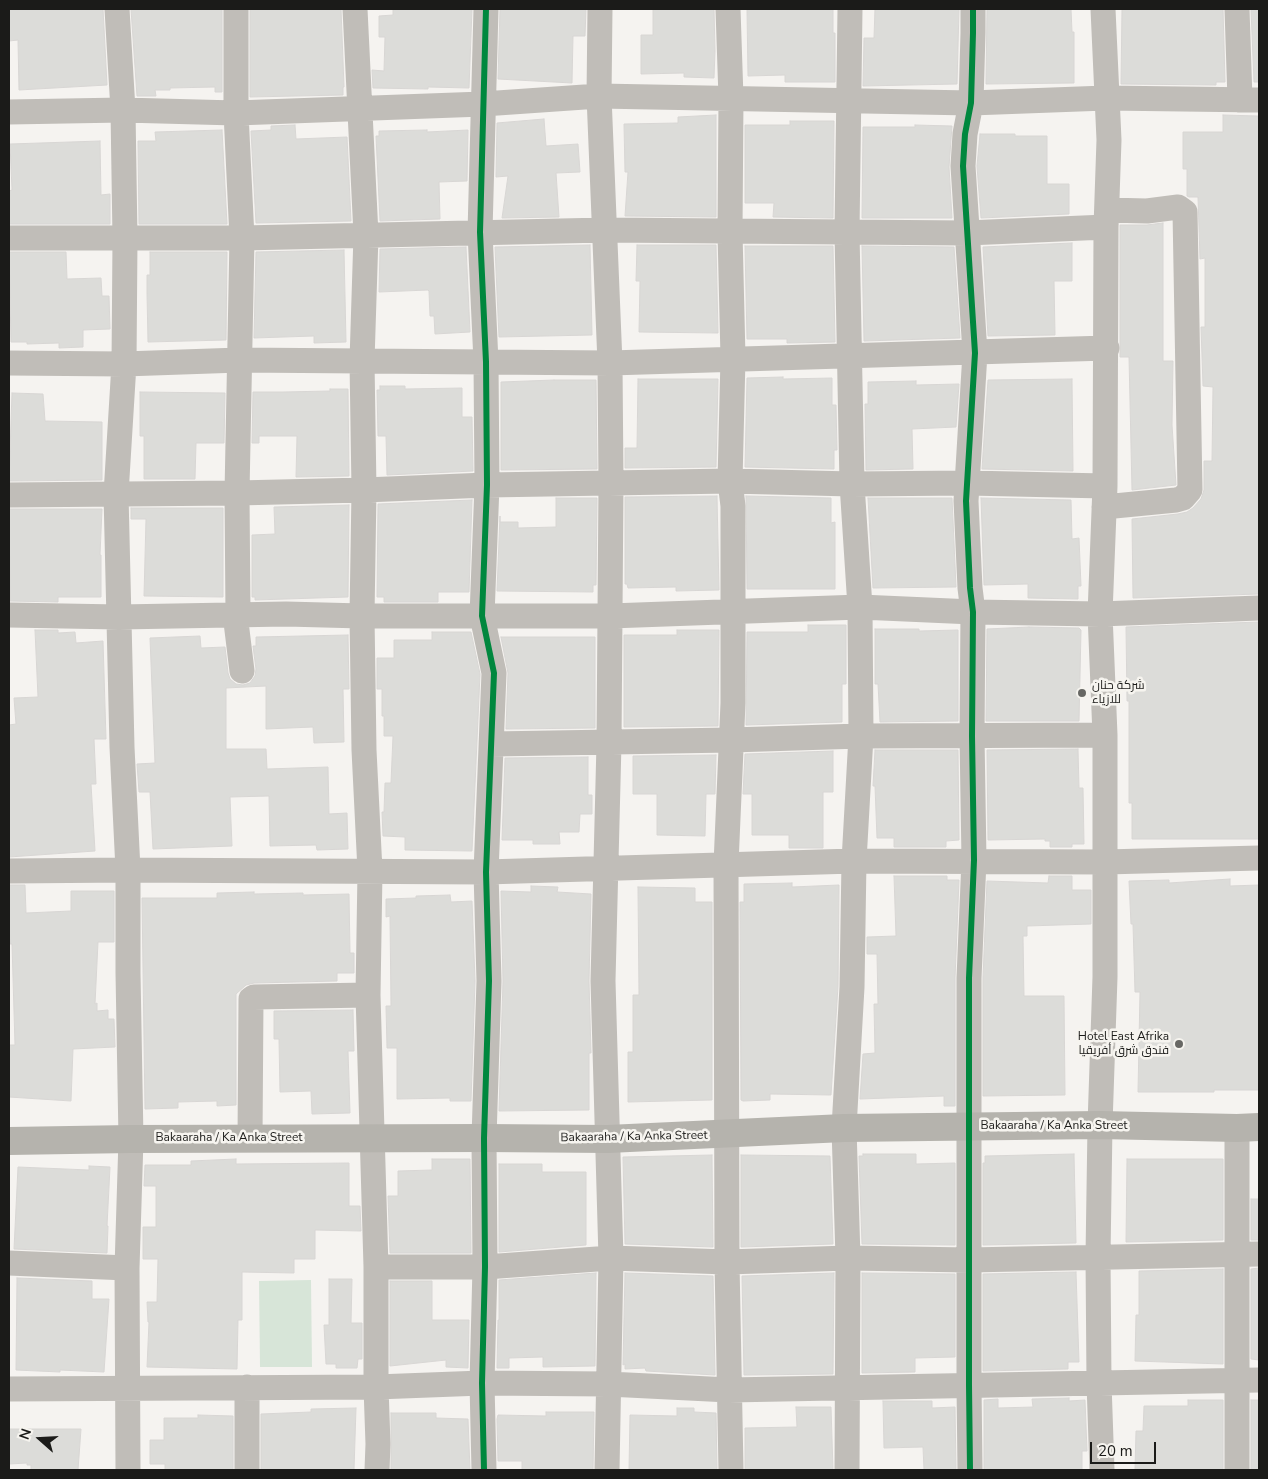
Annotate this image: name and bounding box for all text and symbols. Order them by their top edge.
place label: شركة حنان للازياء [1092,679,1145,707]
marker: شركة حنان للازياء [1076,687,1088,699]
place label: Hotel East Afrika فندق شرق أفريقيا [1078,1030,1169,1058]
marker: Hotel East Afrika فندق شرق أفريقيا [1173,1038,1185,1050]
street label: Bakaaraha / Ka Anka Street [980,1119,1128,1133]
street label: Bakaaraha / Ka Anka Street [560,1129,708,1145]
street label: Bakaaraha / Ka Anka Street [155,1131,303,1145]
north arrow [15,1414,65,1464]
text: N [15,1426,36,1442]
scale bar [1093,1432,1159,1464]
text: 20 m [1098,1441,1133,1461]

